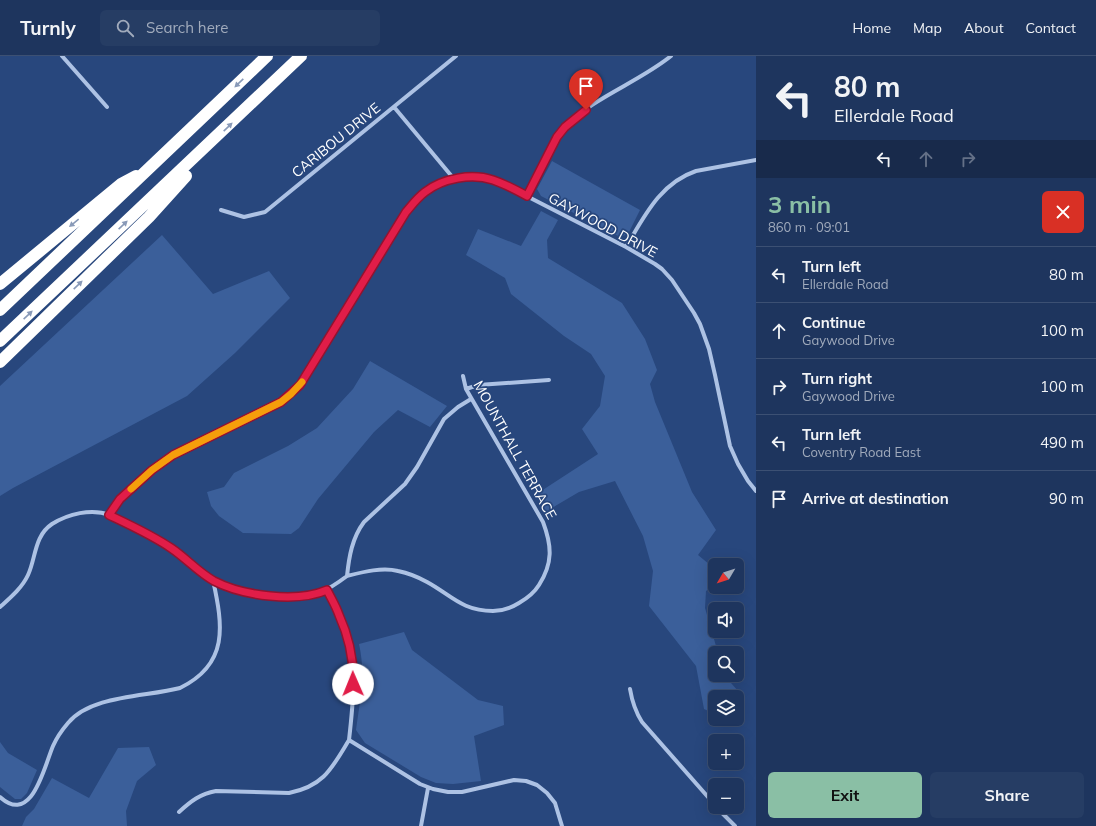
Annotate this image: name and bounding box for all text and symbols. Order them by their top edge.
search box [100,10,380,46]
text: Turnly [20,16,76,40]
icon: search [114,17,136,39]
text: Search here [146,18,228,37]
text: Home [852,19,891,37]
text: Map [913,19,942,37]
text: About [964,19,1004,37]
text: Contact [1026,19,1076,37]
pin [569,69,603,110]
text: 80 m [834,69,900,104]
icon: left [768,72,820,124]
icon: arrive [575,75,597,97]
one-way arrow [234,78,244,88]
street label: CARIBOU DRIVE [288,99,384,181]
text: Ellerdale Road [834,104,954,127]
one-way arrow [223,122,233,131]
icon: left [873,148,895,170]
icon: ahead [915,148,937,170]
icon: right [957,148,979,170]
street label: GAYWOOD DRIVE [545,189,661,261]
text: 3 min [768,189,831,219]
button: close [1042,191,1084,233]
one-way arrow [69,219,79,227]
text: 860 m · 09:01 [768,219,850,235]
one-way arrow [118,221,128,230]
text: Turn left [802,257,861,276]
icon: left [768,264,790,286]
text: 80 m [1049,265,1084,284]
text: Ellerdale Road [802,276,889,292]
one-way arrow [73,281,83,290]
one-way arrow [24,311,33,320]
text: Continue [802,313,865,332]
icon: ahead [768,320,790,342]
text: 100 m [1040,321,1084,340]
text: Gaywood Drive [802,332,895,348]
text: Turn right [802,369,872,388]
icon: right [768,376,790,398]
text: 100 m [1040,377,1084,396]
street label: MOUNTHALL TERRACE [469,378,561,522]
text: Gaywood Drive [802,388,895,404]
text: Turn left [802,425,861,444]
icon: left [768,432,790,454]
text: 490 m [1040,433,1084,452]
text: Coventry Road East [802,444,921,460]
icon: arrive [768,488,790,510]
text: Arrive at destination [802,489,949,508]
text: 90 m [1049,489,1084,508]
north arrow [708,558,744,594]
map controls [708,558,744,814]
button: sound [708,602,744,638]
button: search [708,646,744,682]
position arrow [332,663,374,705]
button: layers [708,690,744,726]
button: + [708,734,744,770]
button: Exit [768,772,922,818]
button: Share [930,772,1084,818]
button: − [708,778,744,814]

